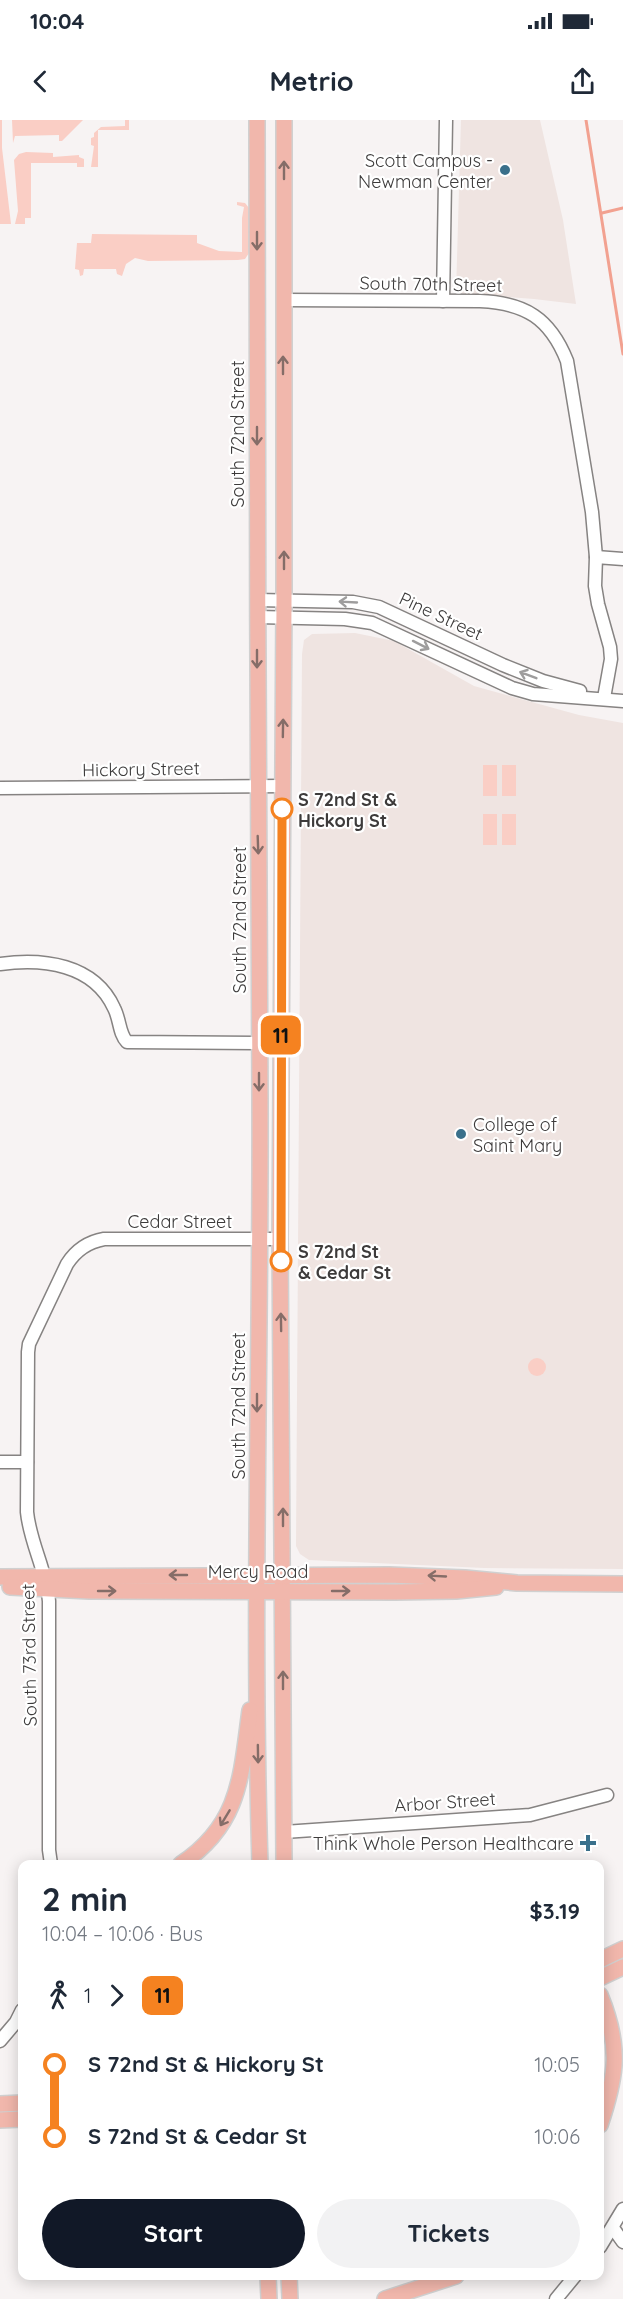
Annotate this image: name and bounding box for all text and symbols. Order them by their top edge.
text: 10:04 [30,7,85,35]
text: Metrio [269,64,354,98]
icon: back [24,65,57,98]
icon: share [566,65,599,98]
place label: Scott Campus - Newman Center [358,149,493,193]
one-way arrow [278,160,290,180]
marker: Scott Campus - Newman Center [498,163,512,177]
one-way arrow [251,231,263,251]
street label: South 70th Street [359,271,503,297]
one-way arrow [277,355,289,375]
street label: South 72nd Street [226,360,249,508]
one-way arrow [251,426,263,446]
one-way arrow [278,550,290,570]
street label: Pine Street [396,587,486,645]
one-way arrow [339,596,359,607]
one-way arrow [412,639,429,651]
one-way arrow [251,648,263,668]
one-way arrow [519,669,538,680]
one-way arrow [277,718,289,738]
street label: Hickory Street [82,756,200,782]
place label: S 72nd St & Hickory St [298,788,397,832]
marker: S 72nd St & Hickory St [271,798,293,820]
one-way arrow [253,834,264,854]
street label: South 72nd Street [228,846,251,994]
line badge: 11 [254,1016,308,1054]
text: 11 [273,1022,289,1048]
one-way arrow [253,1071,265,1091]
place label: College of Saint Mary [473,1113,562,1157]
marker: College of Saint Mary [454,1127,468,1141]
street label: Cedar Street [128,1210,232,1233]
place label: S 72nd St & Cedar St [298,1240,391,1284]
marker: S 72nd St & Cedar St [270,1250,292,1272]
one-way arrow [275,1312,287,1332]
street label: South 72nd Street [227,1332,250,1480]
one-way arrow [251,1392,263,1412]
one-way arrow [277,1507,289,1527]
street label: Mercy Road [208,1560,308,1583]
one-way arrow [168,1569,188,1581]
one-way arrow [428,1571,448,1582]
street label: South 73rd Street [16,1583,42,1727]
one-way arrow [96,1585,116,1597]
one-way arrow [330,1585,350,1597]
one-way arrow [277,1671,289,1691]
one-way arrow [252,1744,264,1764]
street label: Arbor Street [394,1787,496,1817]
one-way arrow [218,1809,230,1826]
place label: Think Whole Person Healthcare [313,1832,574,1855]
marker: Think Whole Person Healthcare [579,1834,597,1852]
text: 2 min [42,1878,128,1919]
text: $3.19 [530,1897,580,1925]
text: 10:04 – 10:06 · Bus [42,1921,203,1946]
icon: walk [42,1979,75,2012]
icon: forward [100,1979,133,2012]
text: 11 [154,1982,171,2008]
text: 1 [84,1983,91,2008]
text: S 72nd St & Hickory St [88,2050,324,2078]
text: 10:05 [534,2052,580,2077]
text: S 72nd St & Cedar St [88,2122,307,2150]
text: 10:06 [534,2124,580,2149]
button: Start [42,2199,305,2268]
button: Tickets [317,2199,580,2268]

